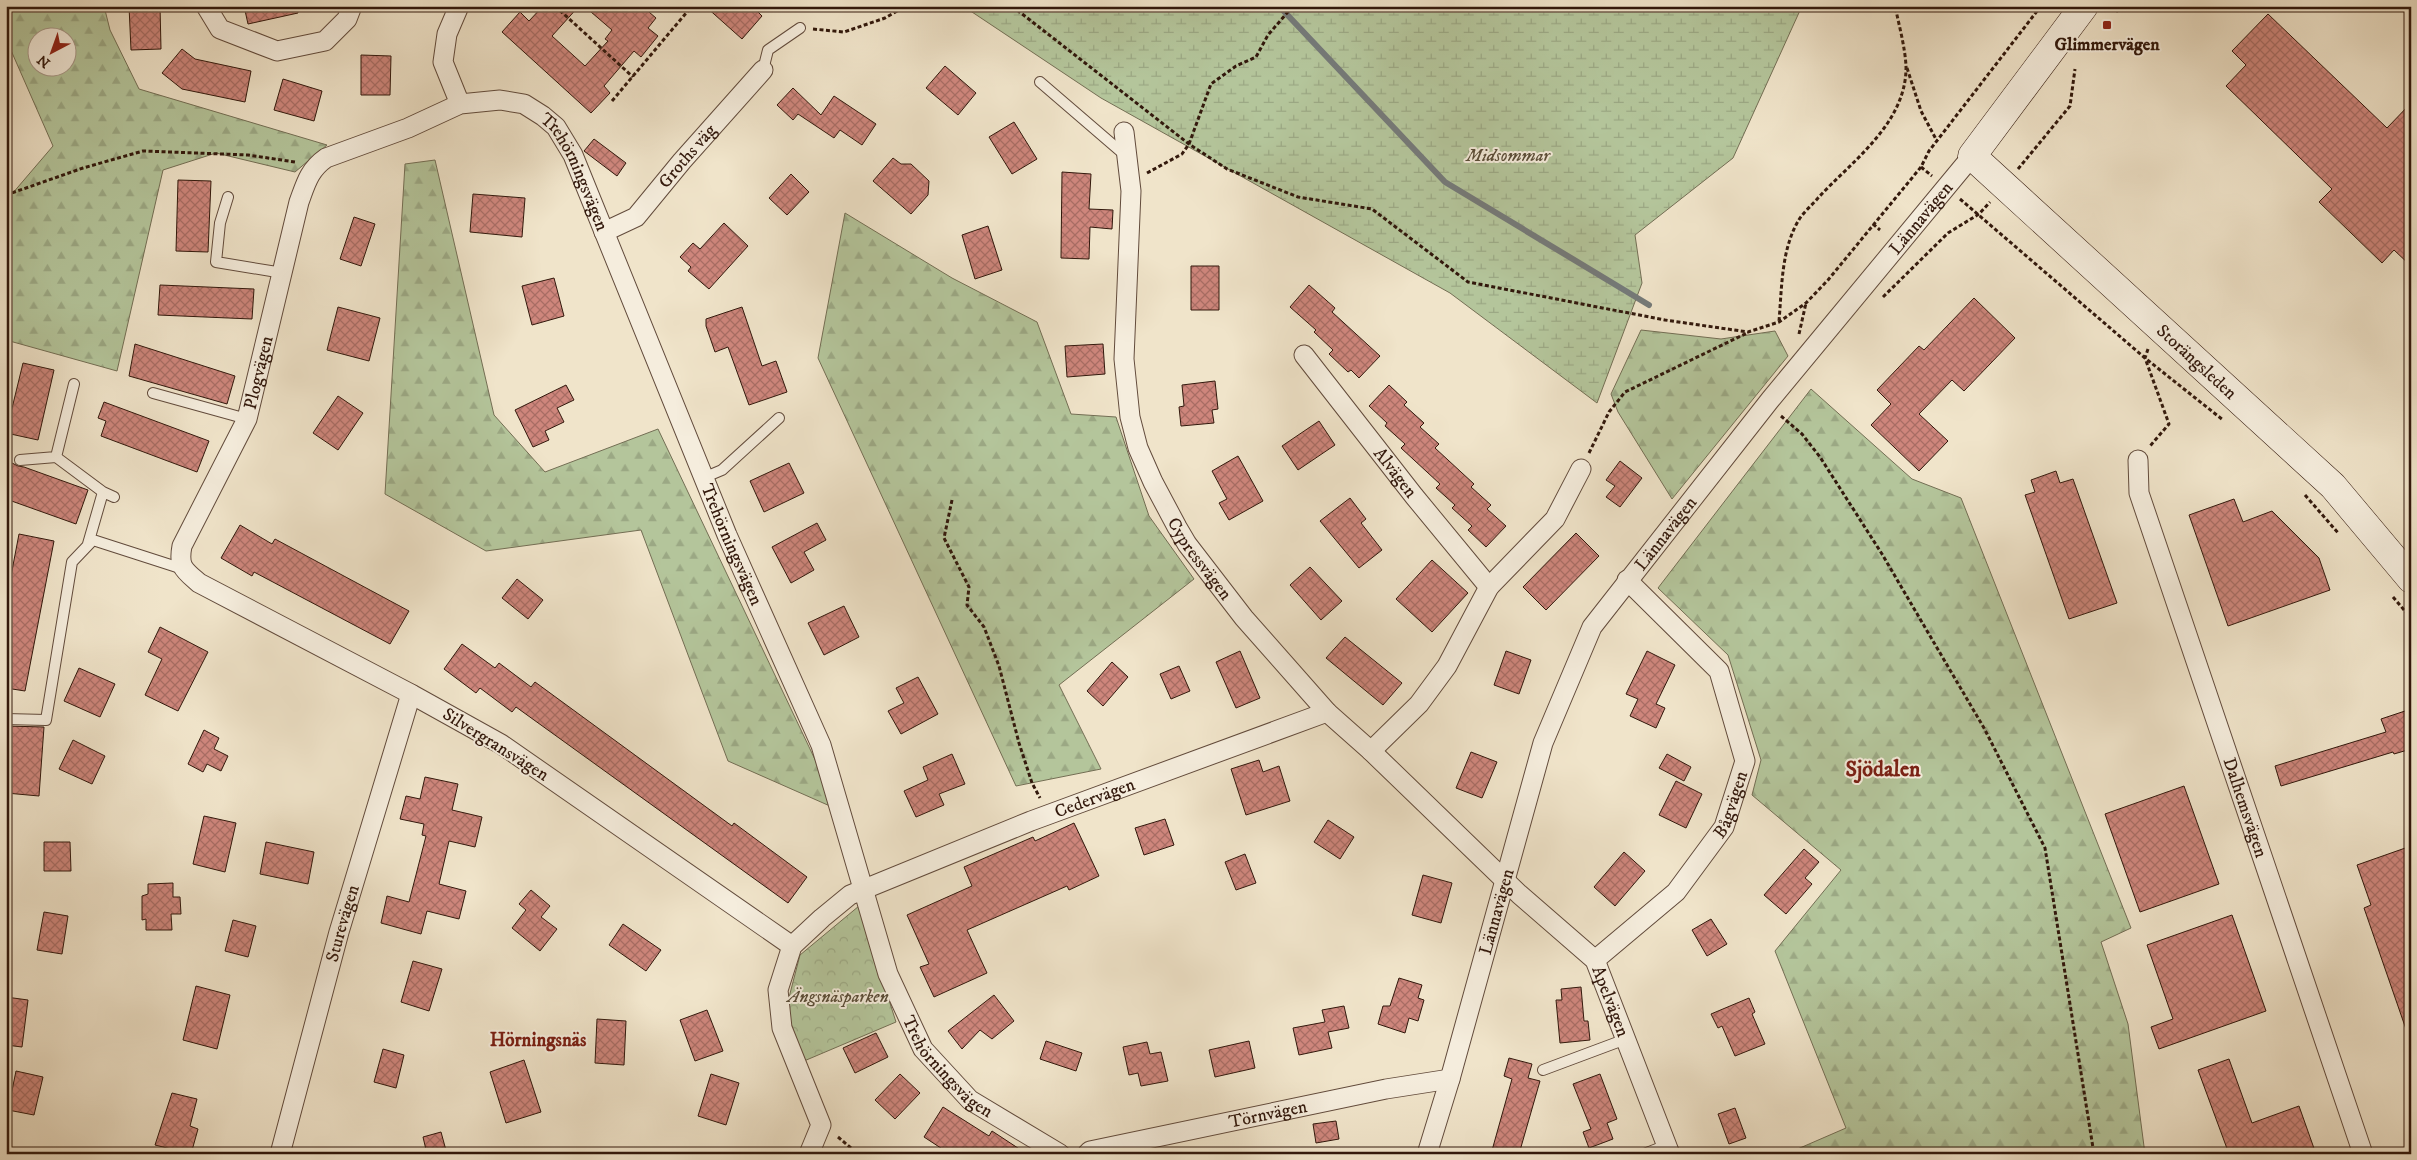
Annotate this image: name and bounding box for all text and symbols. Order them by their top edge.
marker: Glimmervägen [2101,19,2113,31]
north arrow [28,28,78,78]
place label: Glimmervägen [2054,34,2160,56]
text: N [34,50,54,72]
street label: Trehörningsvägen [535,109,613,235]
street label: Groths väg [654,120,722,193]
park label: Midsommar [1464,145,1551,167]
street label: Lännavägen [1885,177,1959,259]
street label: Storängsleden [2152,320,2241,405]
street label: Plogvägen [240,333,279,412]
street label: Alvägen [1368,443,1422,503]
street label: Trehörningsvägen [695,481,767,609]
street label: Lännavägen [1630,492,1702,575]
street label: Cypressvägen [1162,514,1237,605]
street label: Silvergransvägen [438,703,553,787]
street label: Dalhemsvägen [2217,755,2272,861]
district label: Sjödalen [1846,756,1921,784]
street label: Bågvägen [1709,768,1753,843]
street label: Cedervägen [1052,773,1139,823]
street label: Lännavägen [1475,866,1520,957]
street label: Sturevägen [322,882,365,964]
street label: Apelvägen [1586,963,1634,1041]
park label: Ängsnäsparken [785,986,889,1008]
street label: Trehörningsvägen [897,1012,997,1123]
district label: Hörningsnäs [490,1029,587,1052]
street label: Törnvägen [1227,1096,1310,1134]

